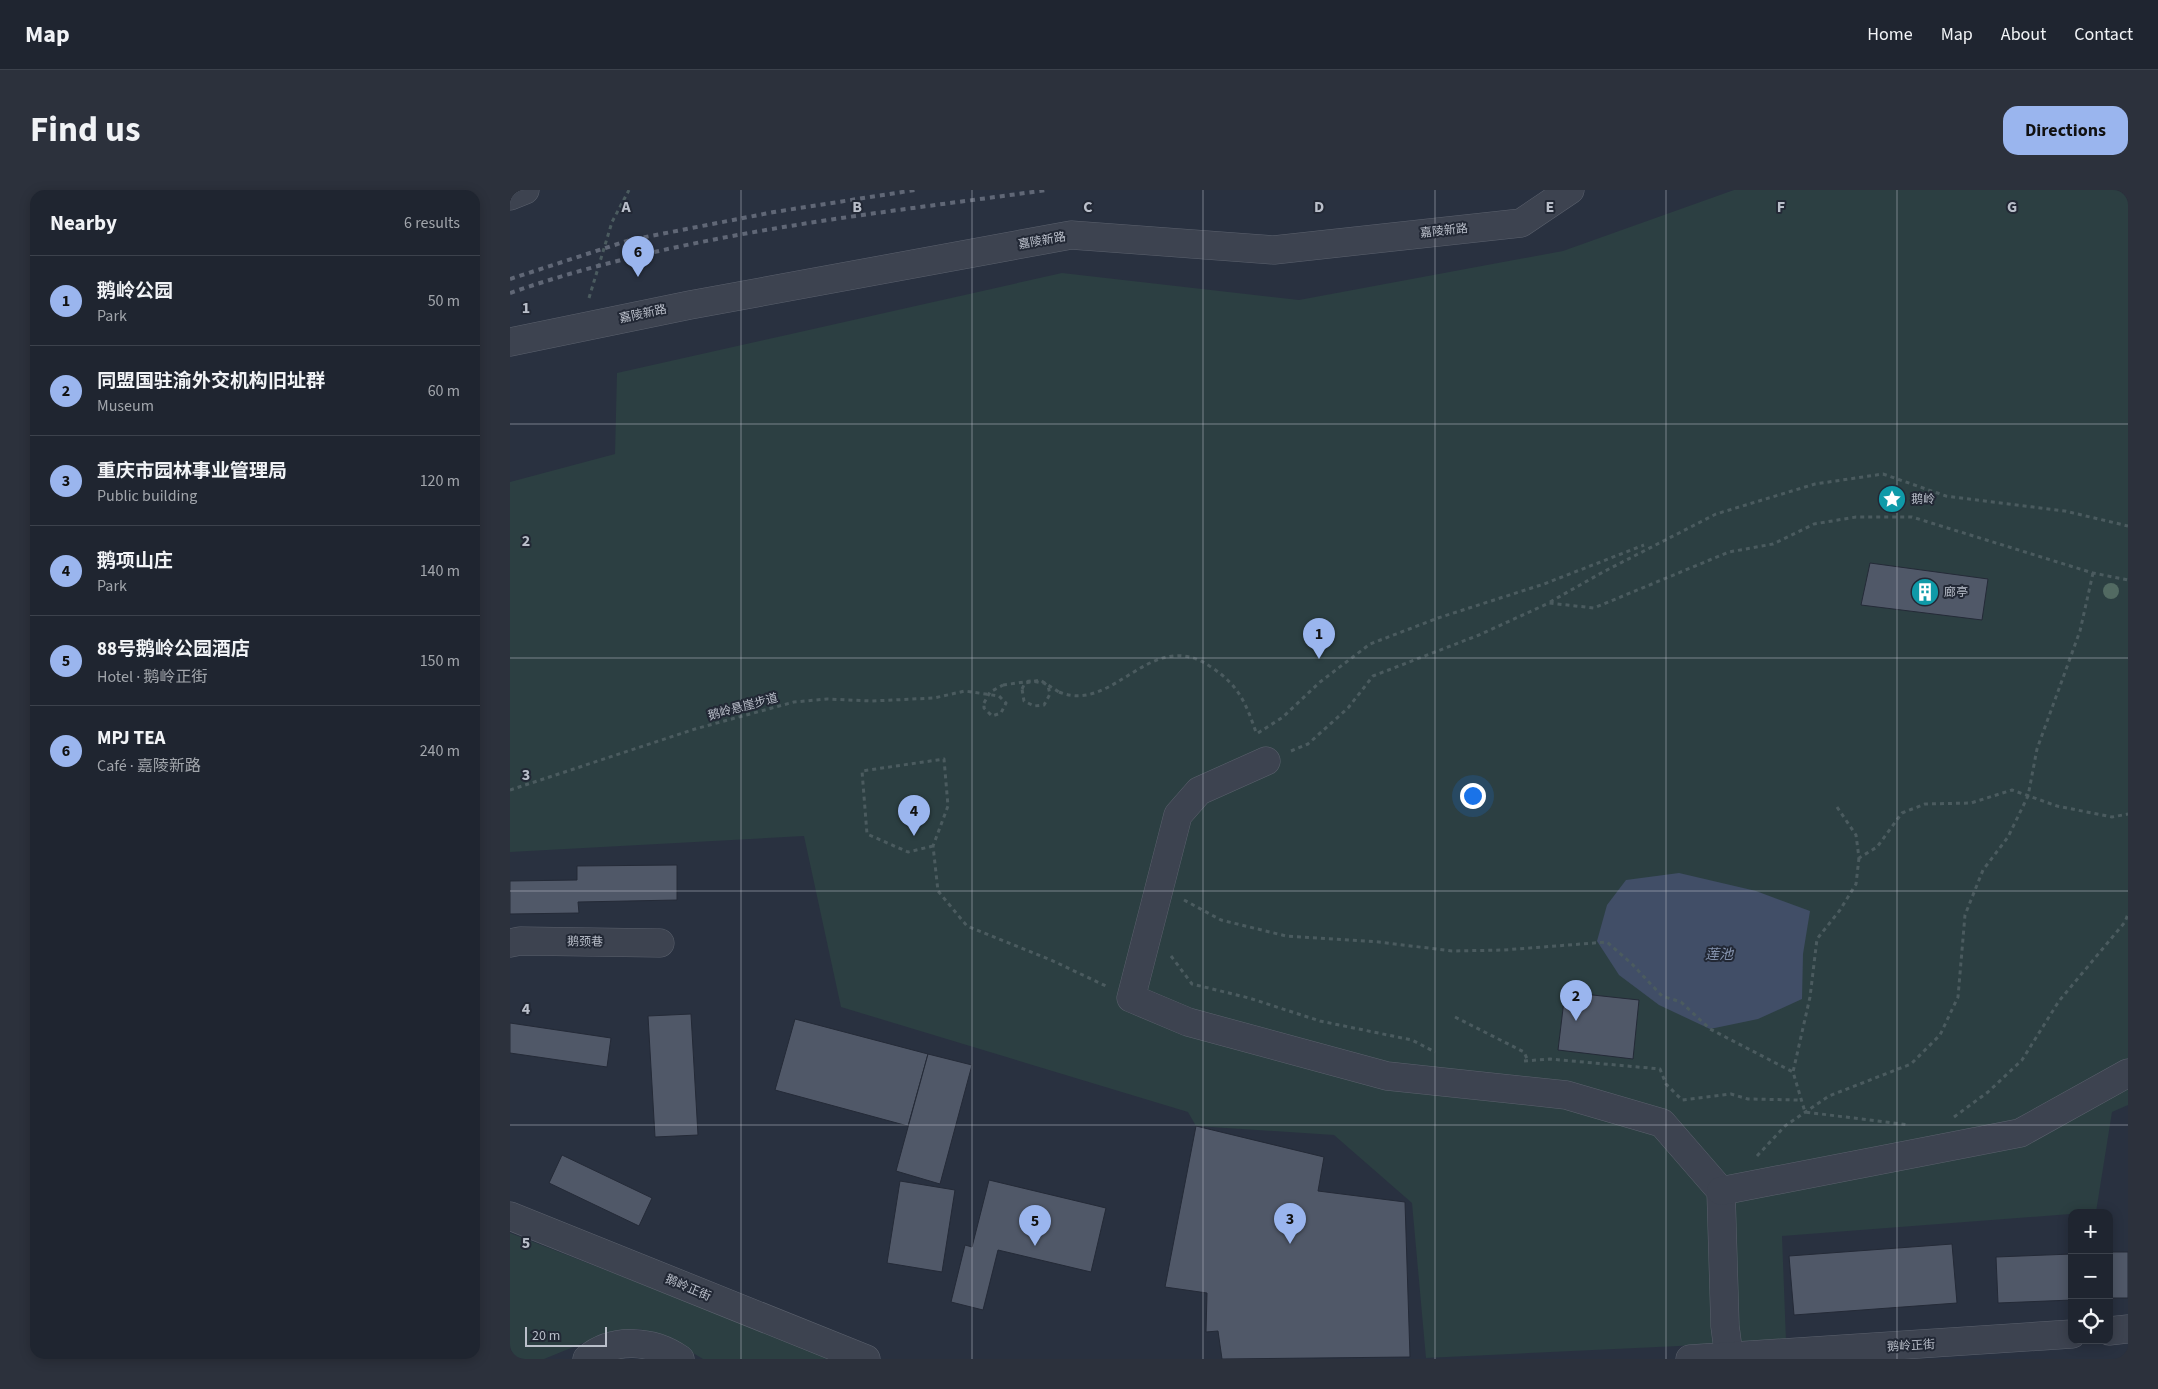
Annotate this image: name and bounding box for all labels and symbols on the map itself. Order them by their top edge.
text: A [620,196,631,218]
text: B [852,196,862,218]
text: C [1083,196,1093,218]
text: D [1314,196,1324,218]
text: E [1546,196,1554,218]
text: F [1777,196,1785,218]
text: G [2007,196,2017,218]
street label: 嘉陵新路 [1419,220,1469,242]
street label: 嘉陵新路 [1017,228,1067,254]
pin: 6 [622,236,654,277]
text: 1 [522,297,530,319]
street label: 嘉陵新路 [618,301,668,327]
place icon: 鹅岭 [1877,484,1907,514]
place label: 鹅岭 [1911,491,1935,508]
text: 2 [522,530,530,552]
building icon: 廊亭 [1910,577,1940,607]
place label: 廊亭 [1944,584,1968,601]
pin: 1 [1303,618,1335,659]
street label: 鹅岭悬崖步道 [706,689,780,725]
text: 3 [522,764,530,786]
your location [1460,783,1486,809]
pin: 4 [898,795,930,836]
street label: 鹅颈巷 [567,933,603,951]
water label: 莲池 [1705,945,1735,965]
pin: 2 [1560,980,1592,1021]
text: 4 [522,998,531,1020]
pin: 3 [1274,1203,1306,1244]
pin: 5 [1019,1205,1051,1246]
text: 5 [522,1232,530,1254]
street label: 鹅岭正街 [663,1271,713,1305]
scale bar [525,1324,608,1347]
street label: 鹅岭正街 [1887,1336,1935,1356]

